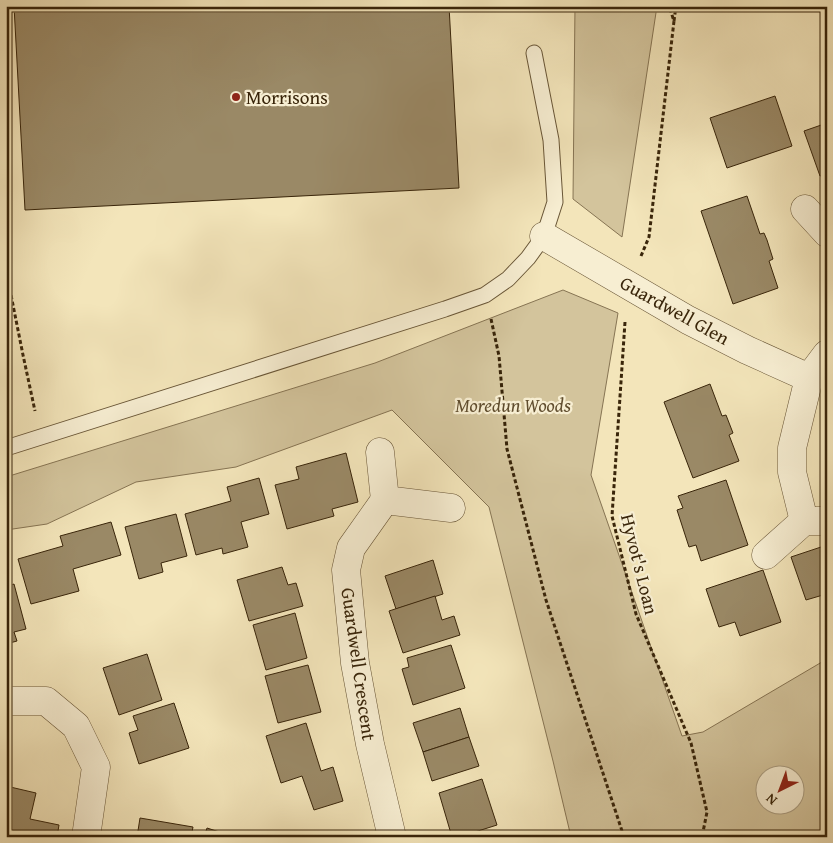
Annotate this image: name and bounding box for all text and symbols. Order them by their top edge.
place label: Morrisons [246,83,328,111]
marker: Morrisons [230,91,242,103]
street label: Guardwell Glen [615,268,735,352]
park label: Moredun Woods [455,391,571,419]
street label: Hyvot's Loan [614,511,666,618]
street label: Guardwell Crescent [334,586,384,743]
north arrow [756,766,806,816]
text: N [761,789,781,810]

